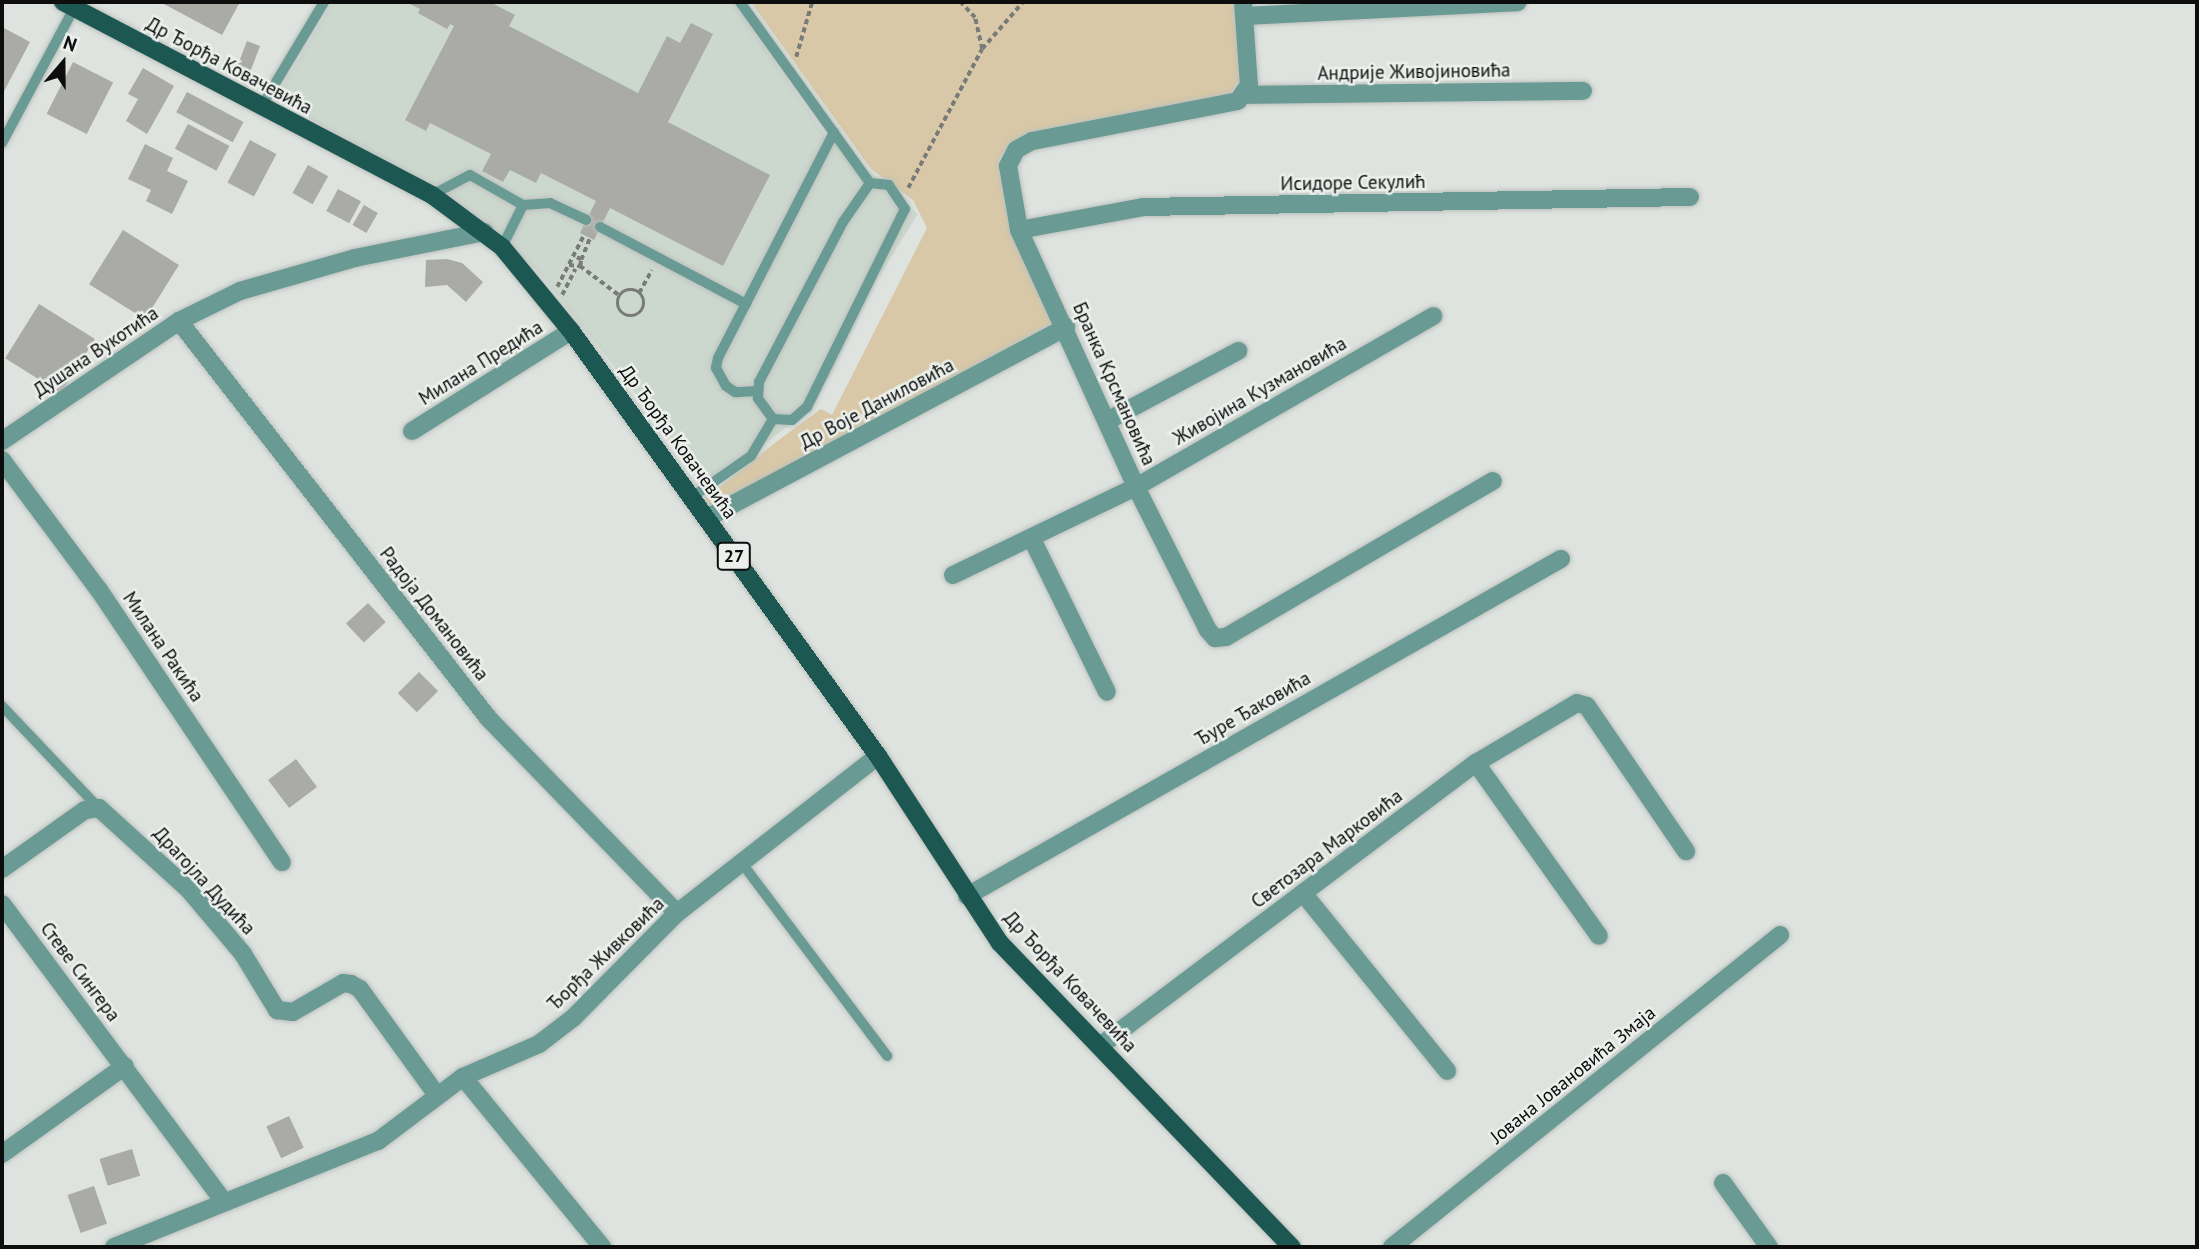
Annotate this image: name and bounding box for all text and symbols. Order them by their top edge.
street label: Др Ђорђа Ковачевића [142,12,316,120]
north arrow [28,28,98,98]
text: N [60,30,80,57]
street label: Андрије Живојиновића [1317,59,1511,85]
street label: Исидоре Секулић [1280,170,1426,196]
street label: Бранка Крсмановића [1068,299,1160,469]
street label: Душана Вукотића [29,302,163,402]
street label: Милана Предића [415,316,547,410]
street label: Живојина Кузмановића [1169,332,1351,450]
street label: Др Воје Даниловића [796,354,958,454]
street label: Др Ђорђа Ковачевића [614,360,742,524]
street label: Радоја Домановића [375,542,493,686]
road number: 27 [716,542,752,570]
street label: Милана Ракића [118,588,208,706]
street label: Ђуре Ђаковића [1191,667,1315,751]
street label: Светозара Марковића [1247,785,1407,913]
street label: Драгојла Дудића [148,822,260,940]
street label: Ђорђа Живковића [543,893,669,1015]
street label: Др Ђорђа Ковачевића [998,906,1142,1058]
street label: Стеве Сингера [35,918,125,1026]
street label: Јована Јовановића Змаја [1486,1001,1660,1149]

